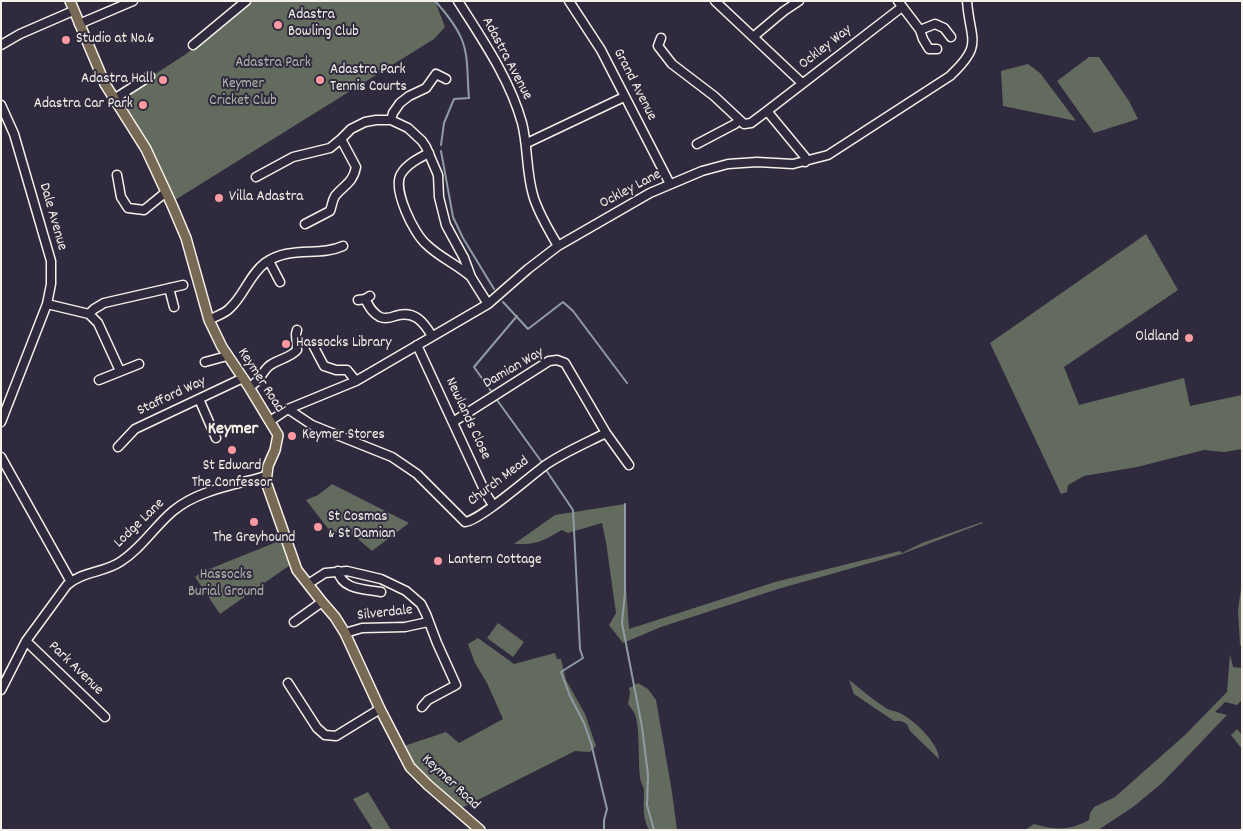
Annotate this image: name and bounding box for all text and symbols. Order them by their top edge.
place label: Adastra Bowling Club [288,7,359,42]
street label: Adastra Avenue [477,15,535,103]
marker: Adastra Bowling Club [272,19,284,31]
street label: Ockley Way [796,22,856,74]
place label: Studio at No.6 [76,31,154,49]
marker: Studio at No.6 [60,34,72,46]
street label: Grand Avenue [608,46,660,124]
park label: Adastra Park [235,55,311,73]
place label: Adastra Park Tennis Courts [330,62,407,97]
place label: Adastra Hall [81,71,153,89]
marker: Adastra Hall [157,74,169,86]
marker: Adastra Park Tennis Courts [314,74,326,86]
park label: Keymer Cricket Club [209,76,277,111]
place label: Adastra Car Park [34,96,133,114]
marker: Adastra Car Park [137,99,149,111]
street label: Ockley Lane [597,166,665,214]
street label: Dale Avenue [34,181,70,253]
place label: Villa Adastra [229,189,303,207]
marker: Villa Adastra [213,192,225,204]
place label: Oldland [1135,329,1179,347]
marker: Oldland [1183,332,1195,344]
place label: Hassocks Library [296,335,392,353]
marker: Hassocks Library [280,338,292,350]
street label: Damian Way [481,344,547,394]
street label: Keymer Road [232,345,288,417]
street label: Stafford Way [135,373,209,421]
street label: Newlands Close [440,375,494,463]
district label: Keymer [208,420,258,442]
place label: Keymer Stores [302,427,385,445]
marker: Keymer Stores [286,430,298,442]
marker: St Edward The Confessor [226,444,238,456]
street label: Church Mead [465,453,533,511]
place label: St Edward The Confessor [192,458,272,493]
street label: Lodge Lane [111,496,169,552]
place label: St Cosmas & St Damian [328,509,395,544]
marker: The Greyhound [248,516,260,528]
marker: St Cosmas & St Damian [312,521,324,533]
place label: The Greyhound [213,530,295,548]
place label: Lantern Cottage [448,552,542,570]
marker: Lantern Cottage [432,555,444,567]
park label: Hassocks Burial Ground [188,567,264,602]
street label: Silverdale [356,602,414,626]
street label: Park Avenue [44,638,106,700]
street label: Keymer Road [417,751,483,815]

